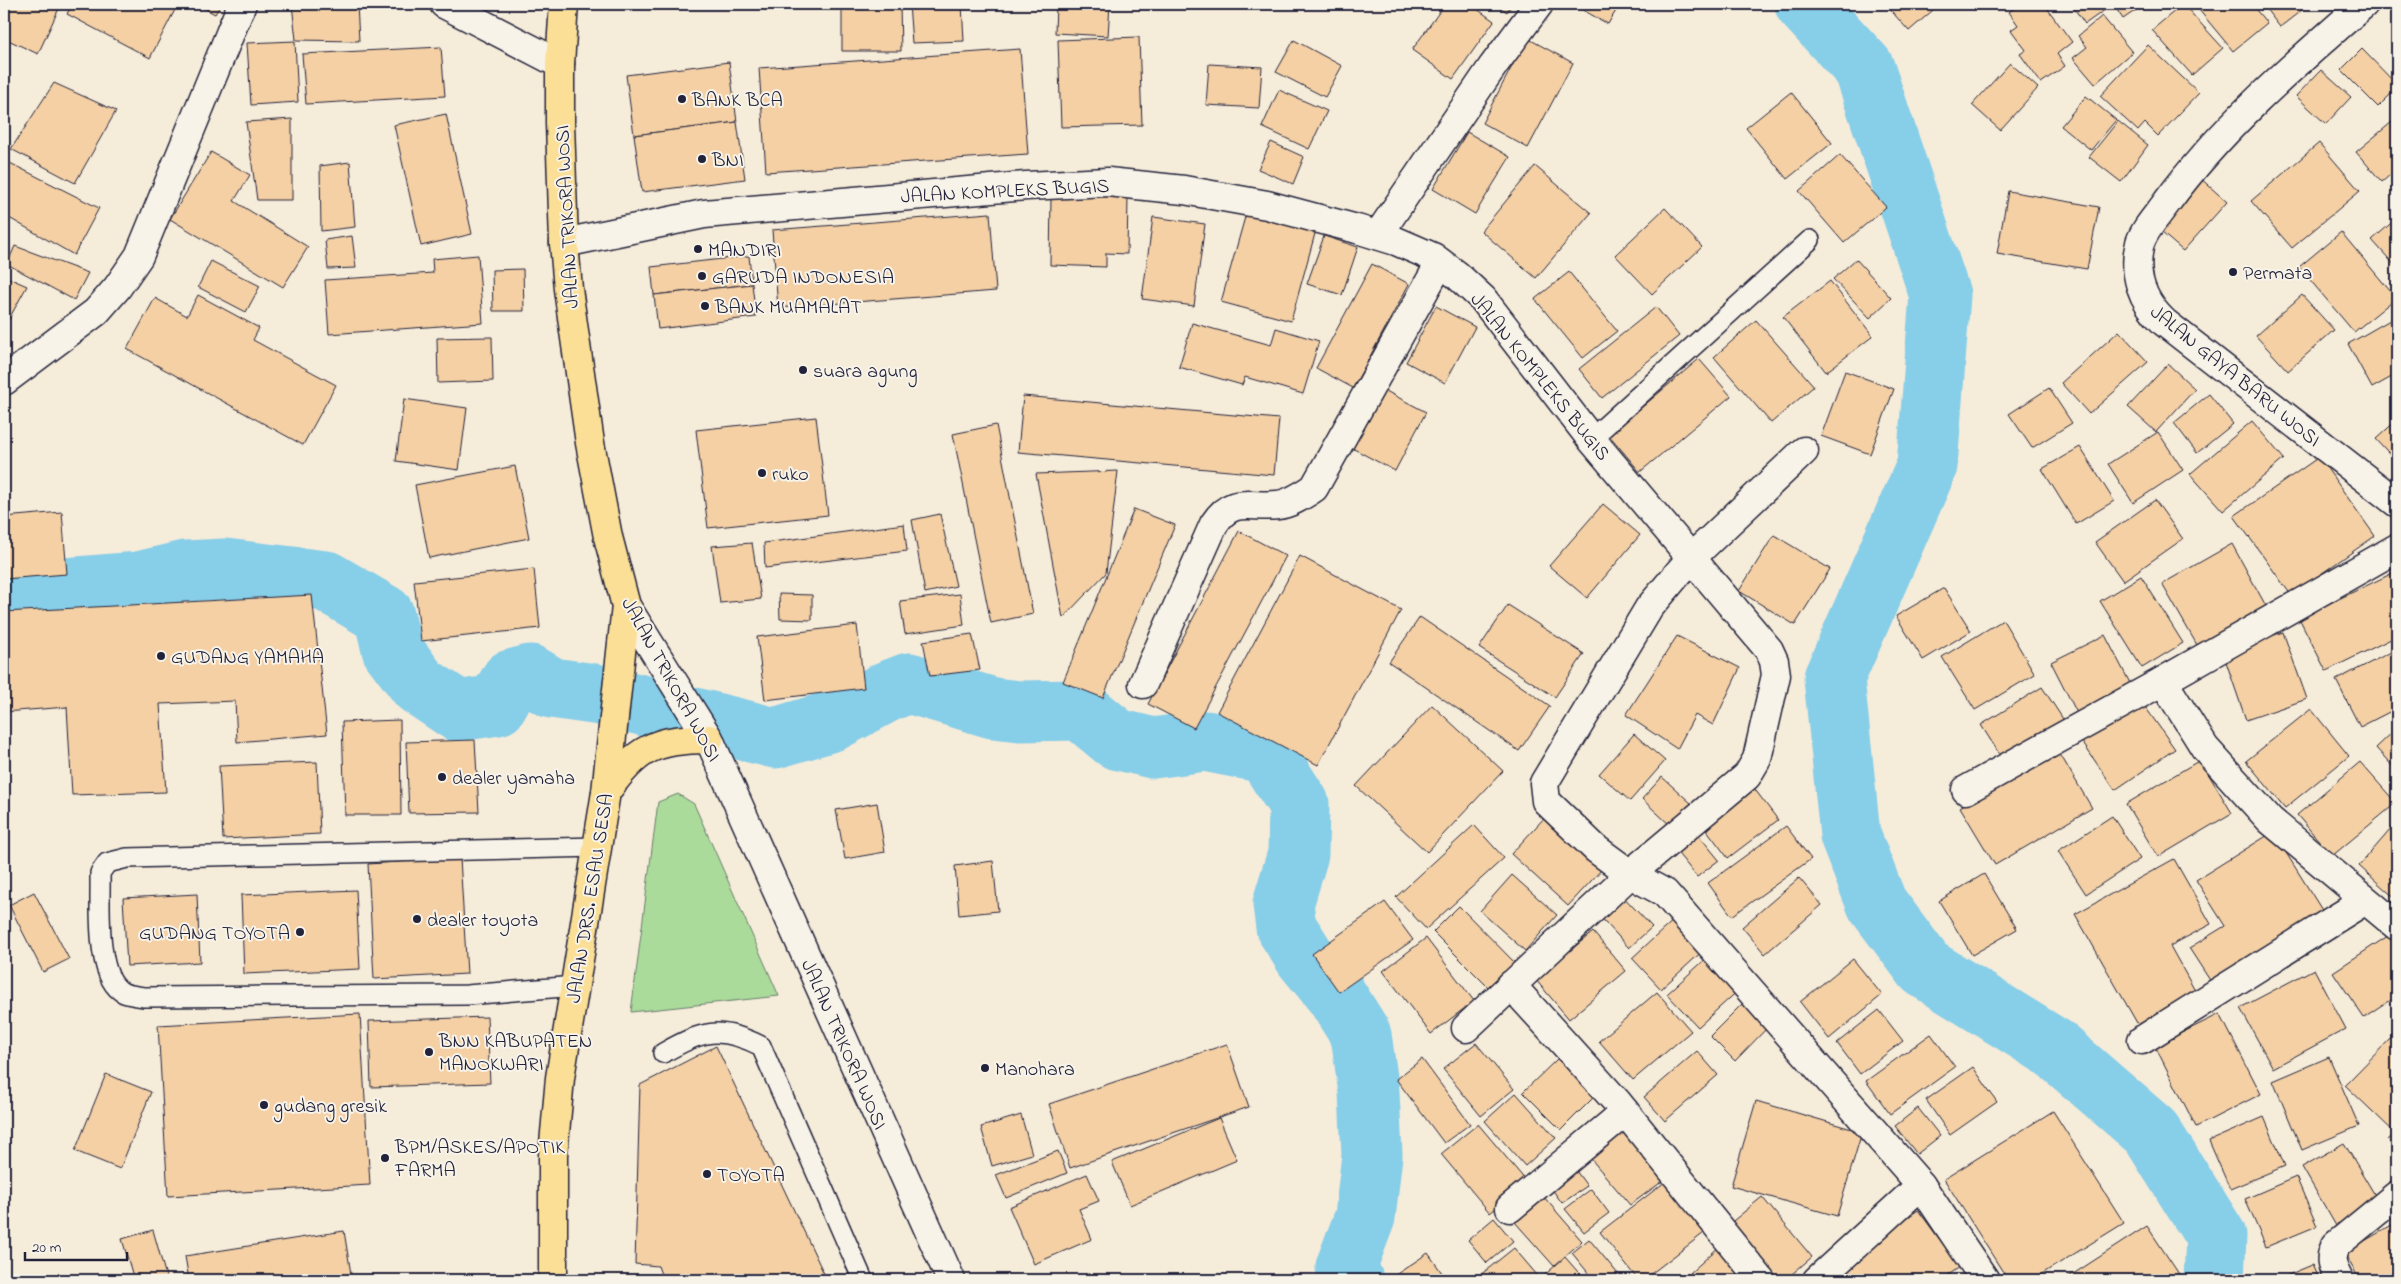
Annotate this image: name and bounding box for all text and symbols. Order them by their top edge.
place label: BANK BCA [691,87,783,116]
marker: BANK BCA [676,93,688,105]
street label: JALAN TRIKORA WOSI [549,124,588,309]
place label: BNI [711,147,744,176]
marker: BNI [696,153,708,165]
street label: JALAN KOMPLEKS BUGIS [900,173,1110,212]
place label: MANDIRI [708,237,781,266]
marker: MANDIRI [692,243,704,255]
place label: Permata [2243,260,2312,289]
place label: GARUDA INDONESIA [712,264,894,293]
marker: Permata [2227,266,2239,278]
marker: GARUDA INDONESIA [696,270,708,282]
street label: JALAN KOMPLEKS BUGIS [1462,287,1616,468]
place label: BANK MUAMALAT [714,294,862,323]
street label: JALAN GAYA BARU WOSI [2143,299,2326,455]
marker: BANK MUAMALAT [699,300,711,312]
place label: suara agung [813,358,917,388]
marker: suara agung [797,364,809,376]
place label: ruko [772,461,809,490]
marker: ruko [756,467,768,479]
street label: JALAN TRIKORA WOSI [613,593,727,768]
place label: GUDANG YAMAHA [171,644,324,673]
marker: GUDANG YAMAHA [155,650,167,662]
place label: dealer yamaha [452,765,575,794]
marker: dealer yamaha [436,771,448,783]
street label: JALAN DRS. ESAU SESA [561,792,622,1005]
place label: dealer toyota [427,907,538,936]
marker: dealer toyota [411,913,423,925]
place label: GUDANG TOYOTA [139,920,290,949]
marker: GUDANG TOYOTA [294,926,306,938]
street label: JALAN TRIKORA WOSI [792,955,893,1135]
place label: BNN KABUPATEN MANOKWARI [438,1028,592,1080]
marker: BNN KABUPATEN MANOKWARI [423,1046,435,1058]
place label: Manohara [995,1056,1075,1085]
marker: Manohara [979,1062,991,1074]
place label: gudang gresik [273,1093,387,1123]
marker: gudang gresik [258,1099,270,1111]
place label: BPM/ASKES/APOTIK FARMA [394,1134,565,1186]
marker: BPM/ASKES/APOTIK FARMA [379,1152,391,1164]
place label: TOYOTA [717,1162,785,1191]
marker: TOYOTA [701,1168,713,1180]
scale bar [25,1229,128,1261]
text: 20 m [32,1237,62,1259]

